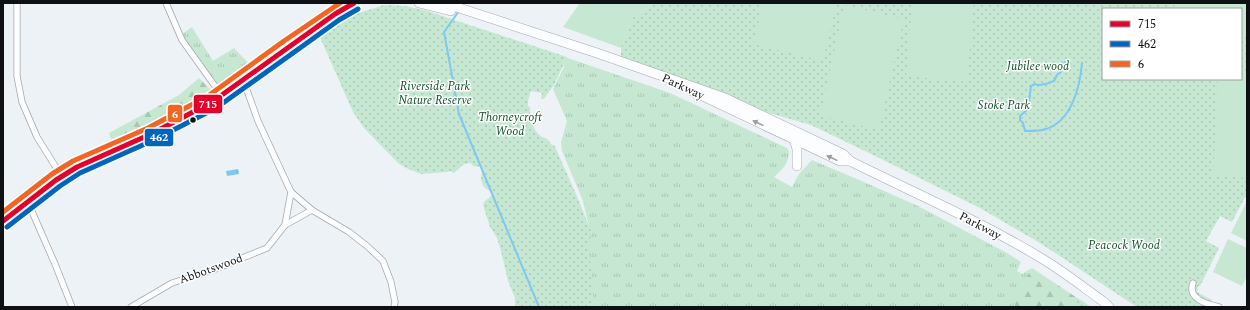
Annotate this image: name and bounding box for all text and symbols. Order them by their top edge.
legend [1102,8,1242,80]
text: 715 [1138,15,1156,34]
text: 462 [1138,35,1156,54]
text: 6 [1138,55,1144,74]
park label: Jubilee wood [1006,57,1069,76]
street label: Parkway [658,69,709,106]
park label: Riverside Park Nature Reserve [398,77,472,110]
line badge: 715 [193,94,223,114]
text: 715 [199,96,217,113]
park label: Stoke Park [978,96,1031,115]
line badge: 6 [167,104,183,123]
text: 6 [172,106,178,123]
park label: Thorneycroft Wood [478,108,542,141]
unlabelled marker [188,115,198,125]
one-way arrow [753,120,764,126]
line badge: 462 [144,128,174,147]
text: 462 [150,129,168,146]
one-way arrow [827,155,838,161]
street label: Parkway [956,207,1006,246]
park label: Peacock Wood [1088,236,1160,255]
street label: Abbotswood [176,249,246,289]

